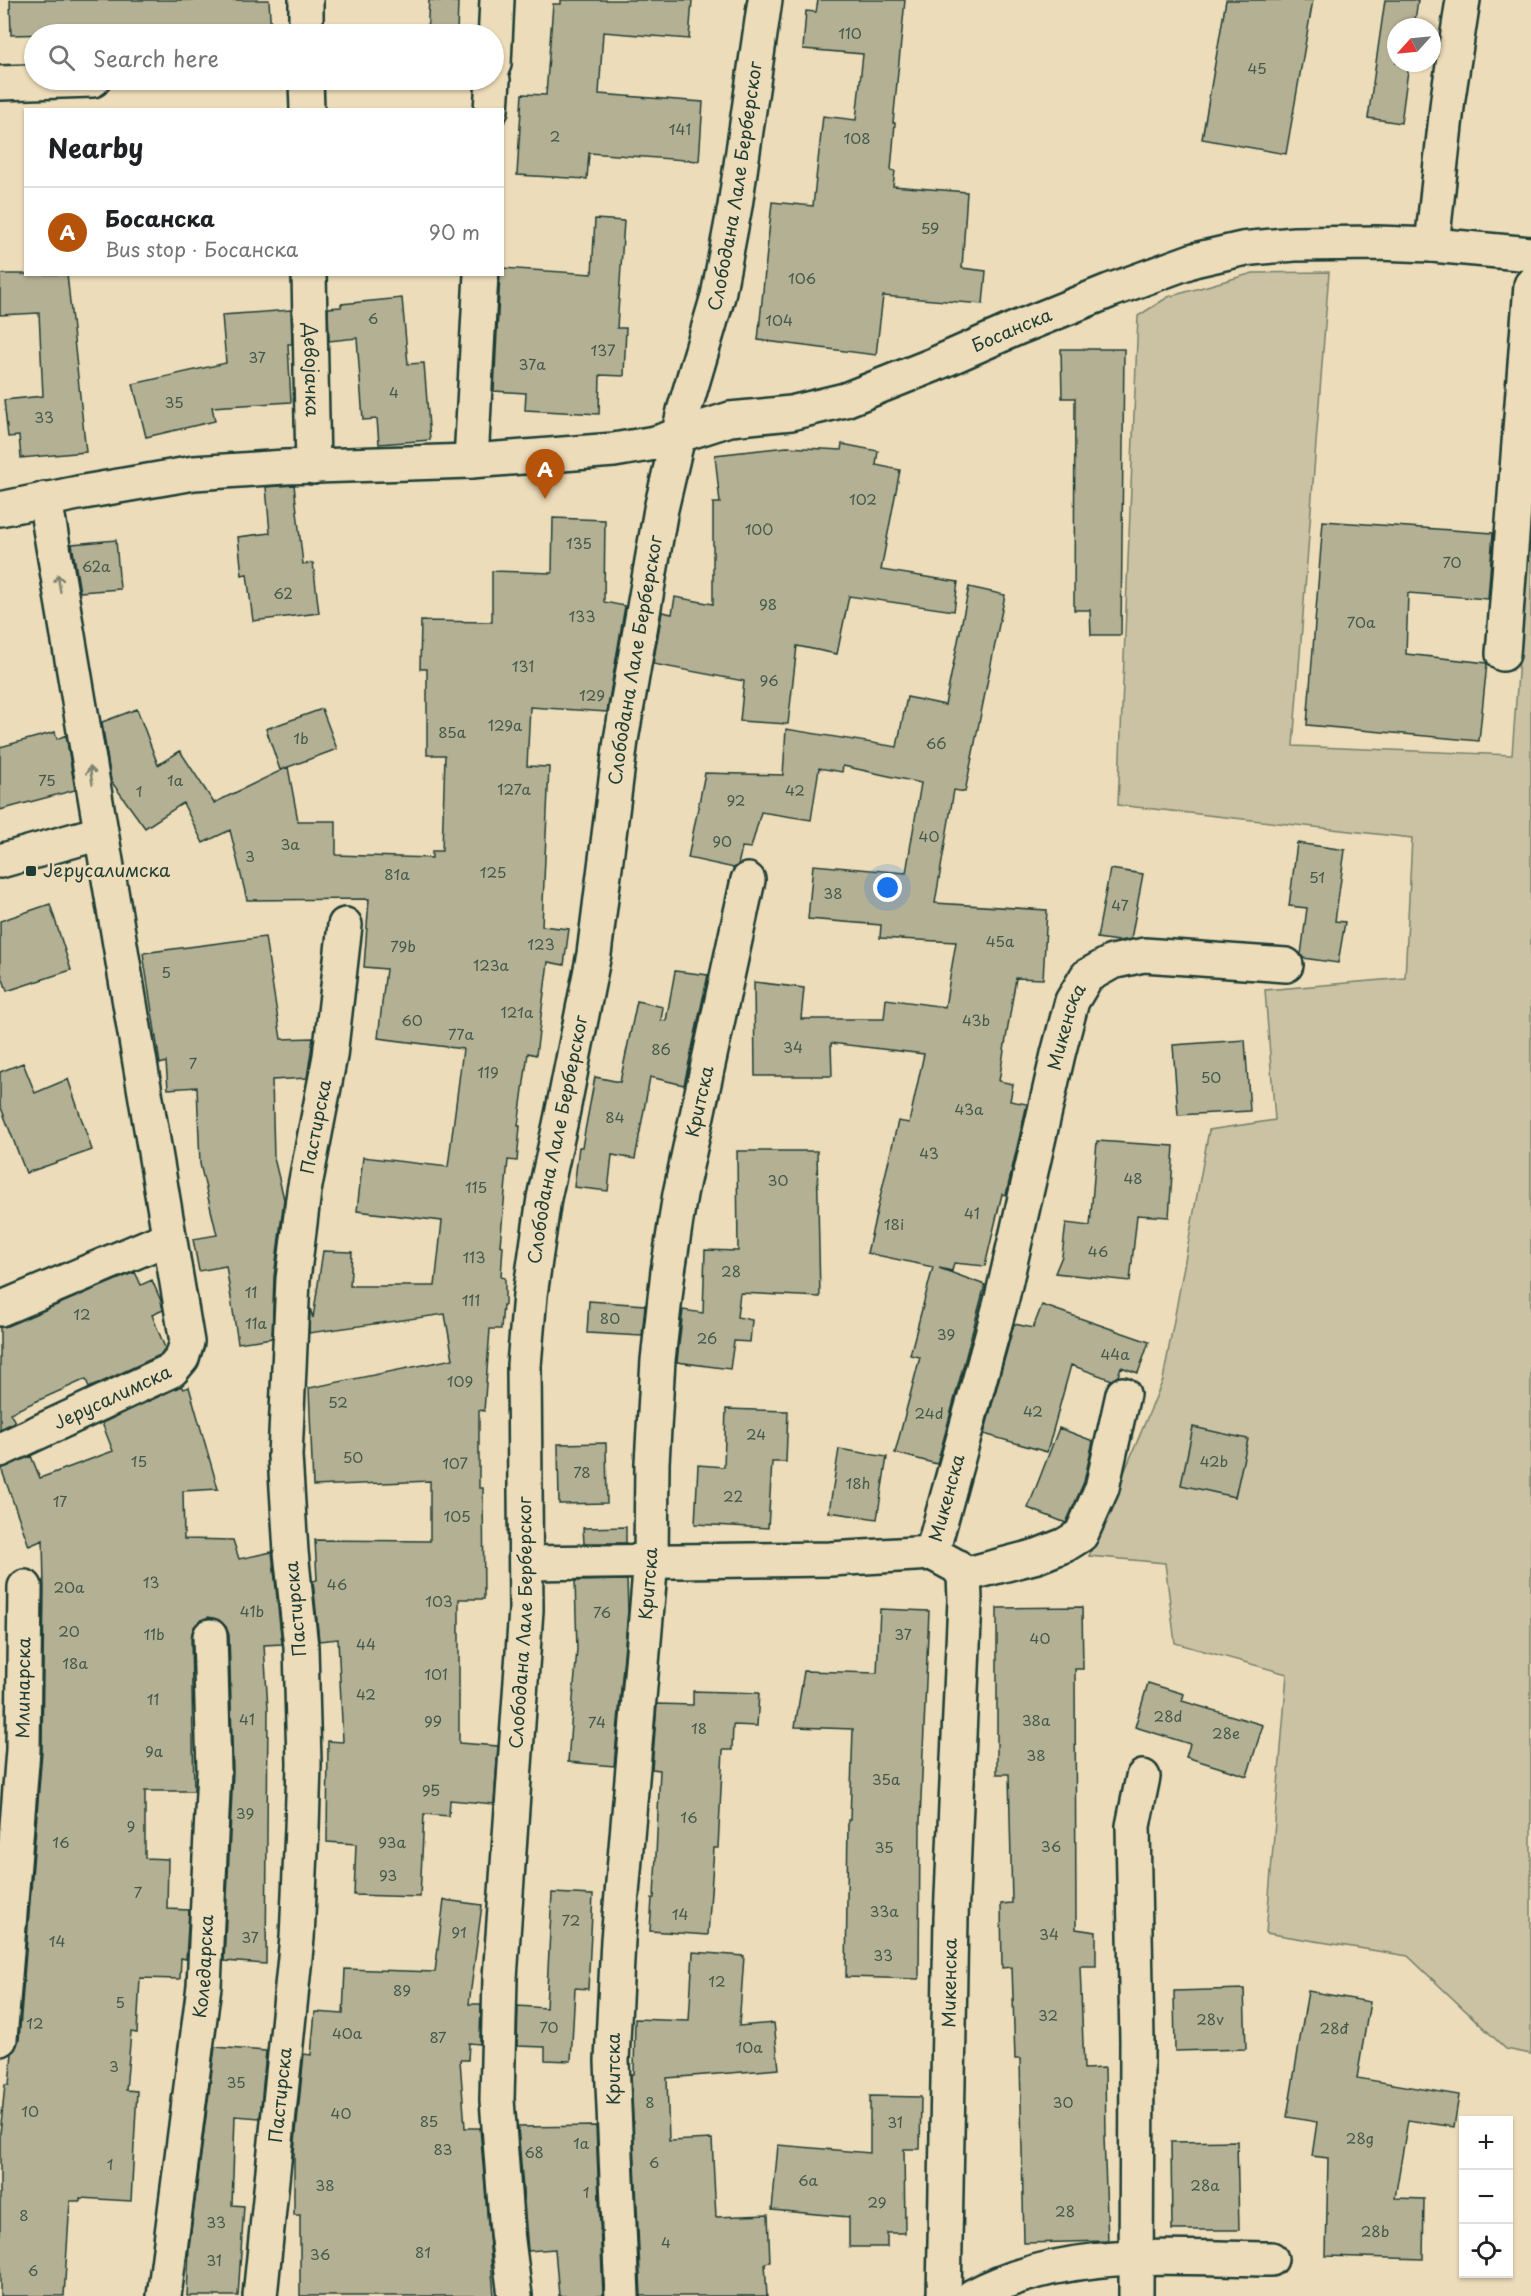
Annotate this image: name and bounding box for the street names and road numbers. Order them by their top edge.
street label: Слободана Лале Берберског [699,58,768,314]
street label: Босанска [967,300,1056,358]
street label: Девојачка [298,322,327,418]
street label: Слободана Лале Берберског [600,532,668,786]
street label: Микенска [1040,977,1092,1073]
street label: Слободана Лале Берберског [520,1012,594,1266]
street label: Критска [678,1062,720,1139]
street label: Пастирска [293,1076,337,1176]
street label: Јерусалимска [48,1357,176,1435]
street label: Микенска [921,1450,971,1544]
street label: Слободана Лале Берберског [501,1495,538,1750]
street label: Критска [631,1547,663,1621]
street label: Пастирска [277,1560,312,1658]
street label: Млинарска [8,1636,36,1739]
street label: Коледарска [185,1913,219,2020]
street label: Микенска [934,1937,963,2028]
street label: Критска [599,2032,626,2105]
street label: Пастирска [261,2045,298,2144]

